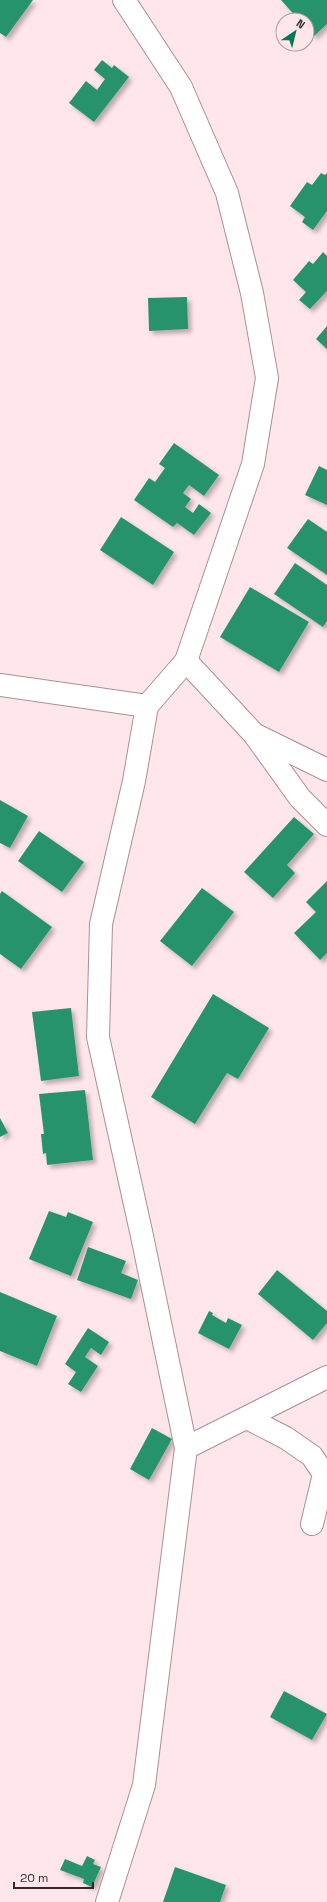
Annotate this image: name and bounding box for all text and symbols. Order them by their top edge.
north arrow [275,12,315,52]
text: N [294,16,308,32]
scale bar [14,1864,93,1890]
text: 20 m [20,1870,48,1886]

